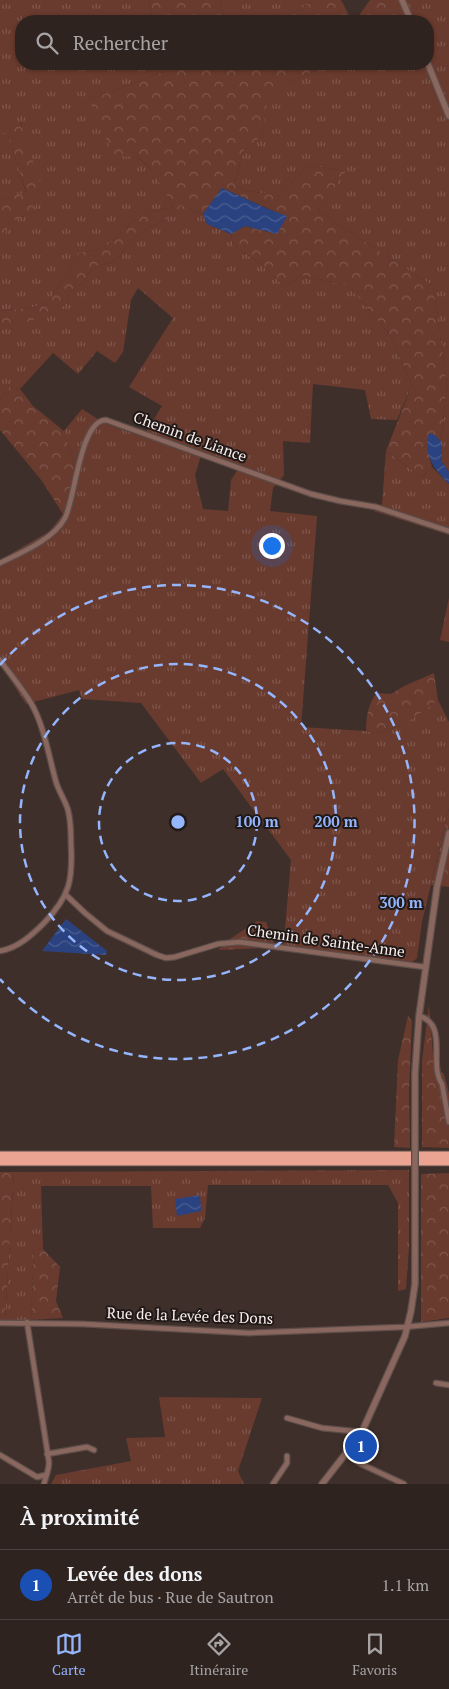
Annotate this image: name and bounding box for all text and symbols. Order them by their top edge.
search box [15,15,434,70]
icon: search [33,29,61,57]
text: Rechercher [73,30,168,55]
street label: Chemin de Liance [131,406,250,466]
your location [259,533,285,559]
text: 100 m [235,811,279,831]
text: 200 m [314,811,358,831]
centre of rings [169,813,187,831]
text: 300 m [379,892,423,912]
street label: Chemin de Sainte-Anne [246,919,406,961]
street label: Rue de la Levée des Dons [106,1302,274,1328]
pin: 1 [345,1427,377,1465]
text: À proximité [20,1503,140,1531]
text: Levée des dons [67,1561,202,1586]
text: 1 [31,1574,41,1596]
text: 1.1 km [382,1574,429,1596]
text: Arrêt de bus · Rue de Sautron [67,1586,274,1608]
tab: Carte [52,1630,86,1679]
tab: Itinéraire [189,1630,248,1679]
tab: Favoris [352,1630,397,1679]

